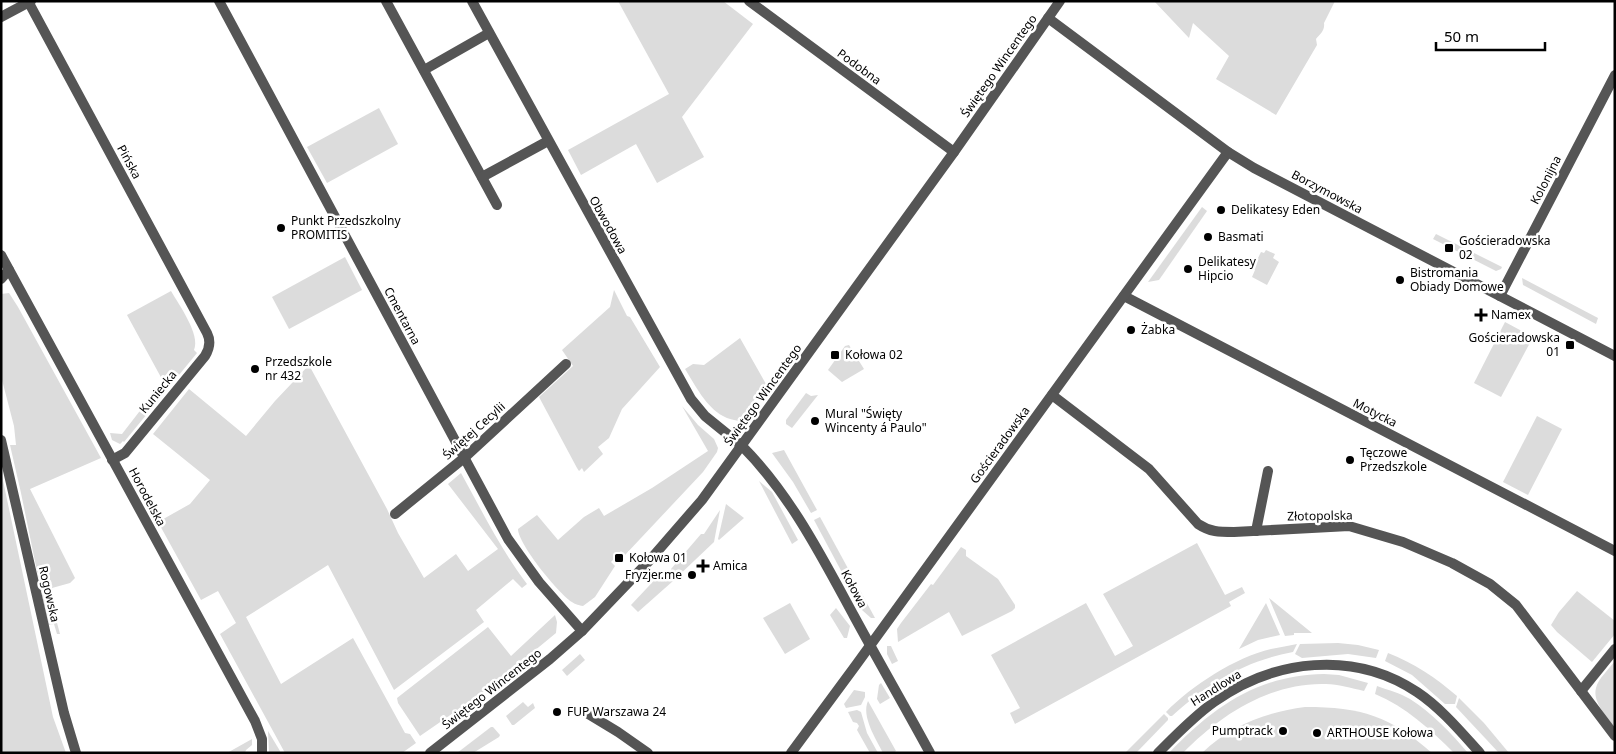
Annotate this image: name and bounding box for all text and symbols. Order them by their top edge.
street label: Świętego Wincentego [957,11,1041,121]
scale bar [1436,20,1545,52]
text: 50 m [1444,26,1479,46]
street label: Podobna [834,45,885,88]
street label: Pińska [113,142,146,182]
street label: Kolonijna [1526,152,1565,207]
street label: Borzymowska [1289,166,1366,217]
street label: Obwodowa [586,193,631,257]
place label: Delikatesy Eden [1231,201,1320,218]
marker: Delikatesy Eden [1215,204,1227,216]
place label: Punkt Przedszkolny PROMITIS [291,212,402,243]
marker: Punkt Przedszkolny PROMITIS [275,222,287,234]
place label: Basmati [1218,228,1264,245]
marker: Basmati [1202,231,1214,243]
place label: Gościeradowska 02 [1459,232,1551,263]
marker: Gościeradowska 02 [1443,242,1455,254]
place label: Delikatesy Hipcio [1198,253,1257,284]
marker: Delikatesy Hipcio [1182,263,1194,275]
place label: Bistromania Obiady Domowe [1410,264,1504,295]
marker: Bistromania Obiady Domowe [1394,274,1406,286]
street label: Cmentarna [380,284,425,348]
place label: Namex [1491,306,1532,323]
marker: Namex [1475,309,1487,321]
place label: Żabka [1141,321,1175,338]
marker: Żabka [1125,324,1137,336]
place label: Gościeradowska 01 [1468,329,1560,360]
marker: Gościeradowska 01 [1564,339,1576,351]
street label: Świętego Wincentego [720,340,805,449]
place label: Kołowa 02 [845,346,903,363]
marker: Kołowa 02 [829,349,841,361]
place label: Przedszkole nr 432 [265,353,332,384]
marker: Przedszkole nr 432 [249,363,261,375]
street label: Kuniecka [135,367,180,417]
street label: Motycka [1350,394,1400,431]
street label: Świętej Cecylii [439,398,509,463]
street label: Gościeradowska [966,403,1033,487]
place label: Mural "Święty Wincenty á Paulo" [825,405,927,436]
marker: Mural "Święty Wincenty á Paulo" [809,415,821,427]
place label: Tęczowe Przedszkole [1360,444,1427,475]
marker: Tęczowe Przedszkole [1344,454,1356,466]
street label: Horodelska [125,464,170,529]
street label: Złotopolska [1287,506,1353,525]
place label: Kołowa 01 [629,549,687,566]
marker: Kołowa 01 [613,552,625,564]
place label: Amica [713,557,747,574]
marker: Amica [697,560,709,572]
street label: Rogowska [35,564,64,624]
place label: Fryzjer.me [625,566,682,583]
street label: Kołowa [837,567,872,611]
marker: Fryzjer.me [686,569,698,581]
street label: Świętego Wincentego [438,644,545,733]
street label: Handlowa [1187,665,1244,710]
place label: FUP Warszawa 24 [567,703,666,720]
marker: FUP Warszawa 24 [551,706,563,718]
place label: Pumptrack [1212,722,1274,739]
place label: ARTHOUSE Kołowa [1327,724,1433,741]
marker: Pumptrack [1277,725,1289,737]
marker: ARTHOUSE Kołowa [1311,727,1323,739]

